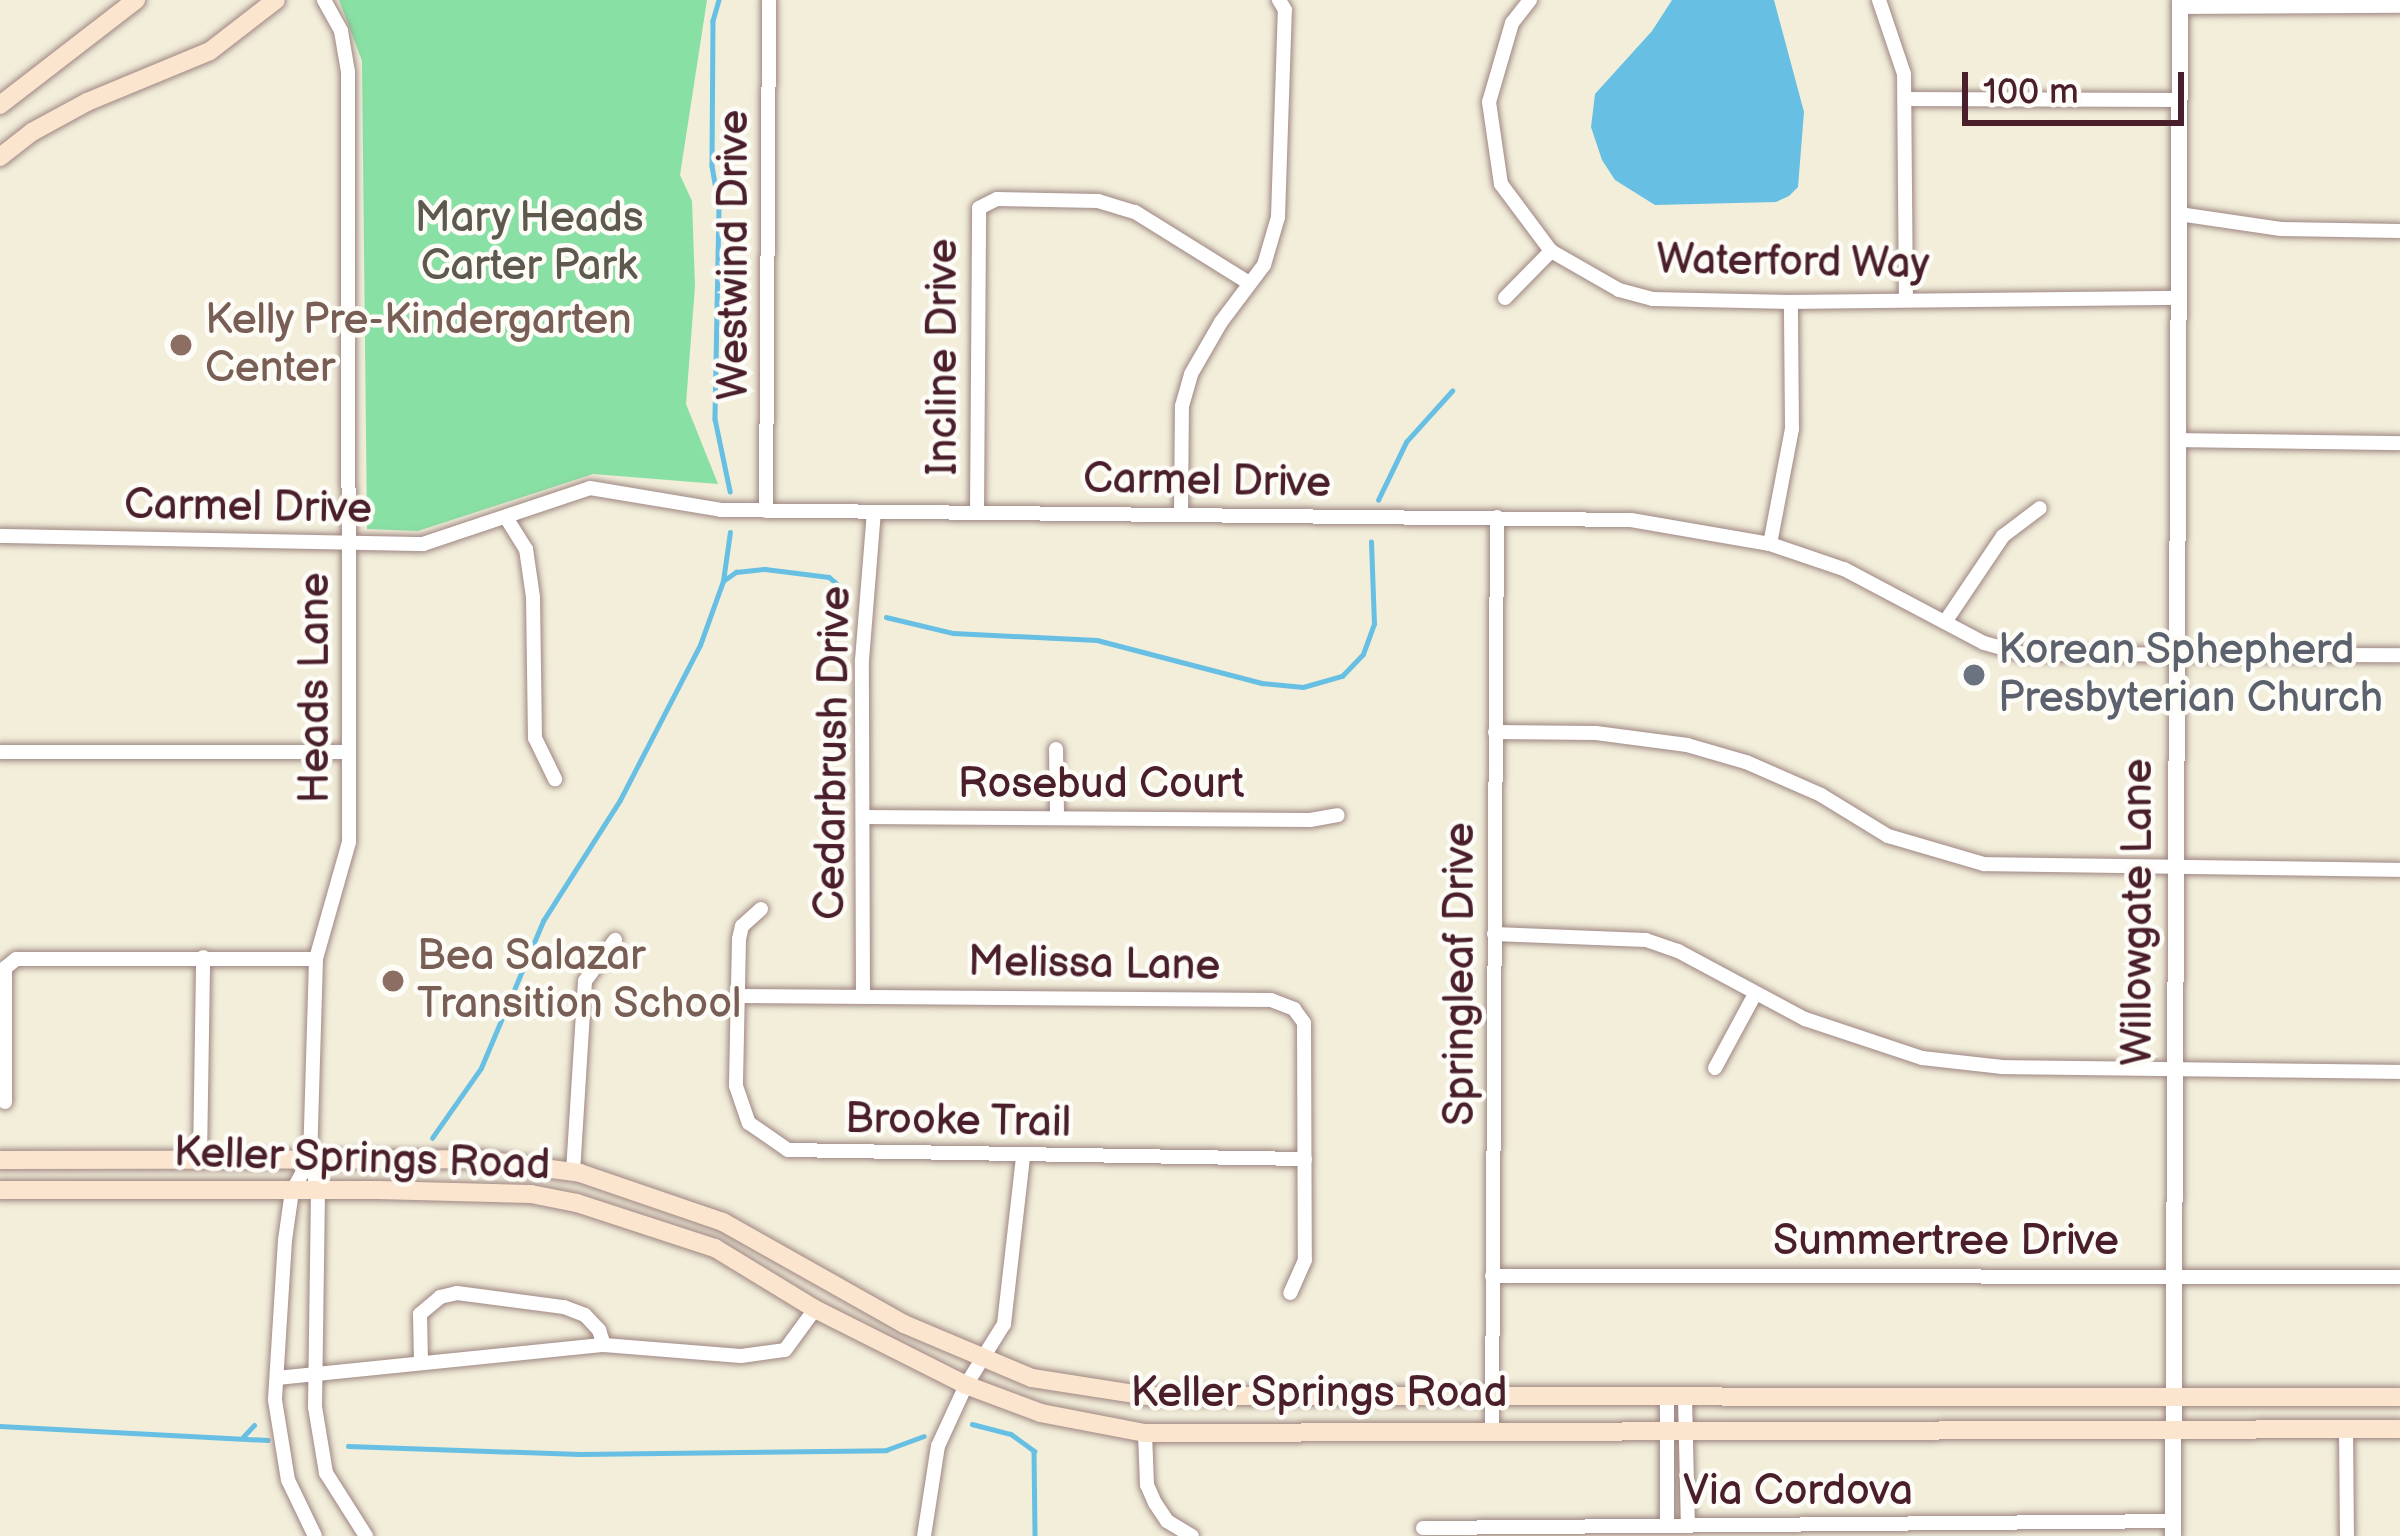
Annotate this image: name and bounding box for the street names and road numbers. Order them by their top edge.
street label: Westwind Drive [710,110,760,400]
street label: Waterford Way [1655,235,1931,291]
street label: Incline Drive [919,239,969,475]
street label: Carmel Drive [1083,455,1331,509]
street label: Carmel Drive [124,481,372,535]
street label: Heads Lane [291,573,341,803]
street label: Cedarbrush Drive [806,586,862,920]
street label: Willowgate Lane [2114,758,2164,1066]
street label: Rosebud Court [958,760,1244,810]
street label: Springleaf Drive [1436,822,1486,1126]
street label: Melissa Lane [967,938,1221,992]
street label: Brooke Trail [844,1095,1072,1149]
street label: Keller Springs Road [172,1128,552,1192]
street label: Summertree Drive [1773,1217,2119,1267]
street label: Keller Springs Road [1130,1369,1508,1419]
street label: Via Cordova [1683,1467,1913,1517]

